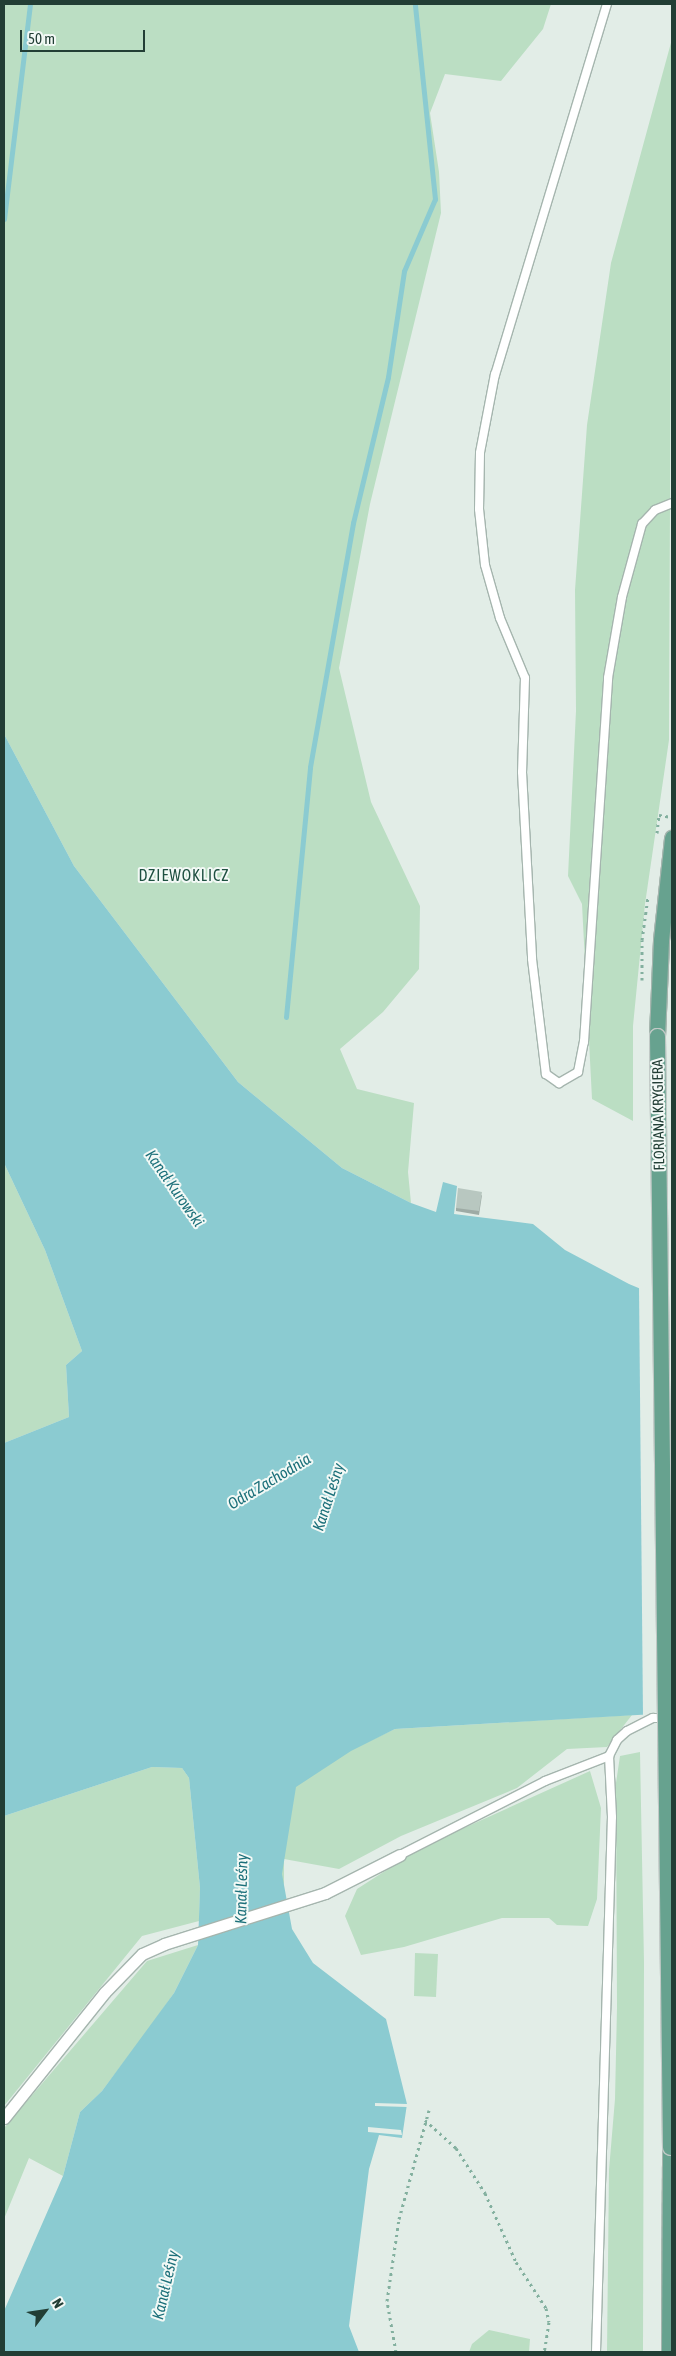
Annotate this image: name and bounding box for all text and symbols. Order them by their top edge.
scale bar [22,20,148,52]
text: 50 m [28,30,55,47]
district label: DZIEWOKLICZ [137,865,231,885]
street label: FLORIANA KRYGIERA [648,1059,668,1171]
water label: Kanał Kurowski [142,1146,208,1230]
water label: Odra Zachodnia [224,1449,314,1513]
water label: Kanał Leśny [308,1461,348,1533]
water label: Kanał Leśny [231,1854,251,1924]
water label: Kanał Leśny [148,2249,182,2321]
north arrow [20,2286,70,2336]
text: N [49,2296,67,2311]

